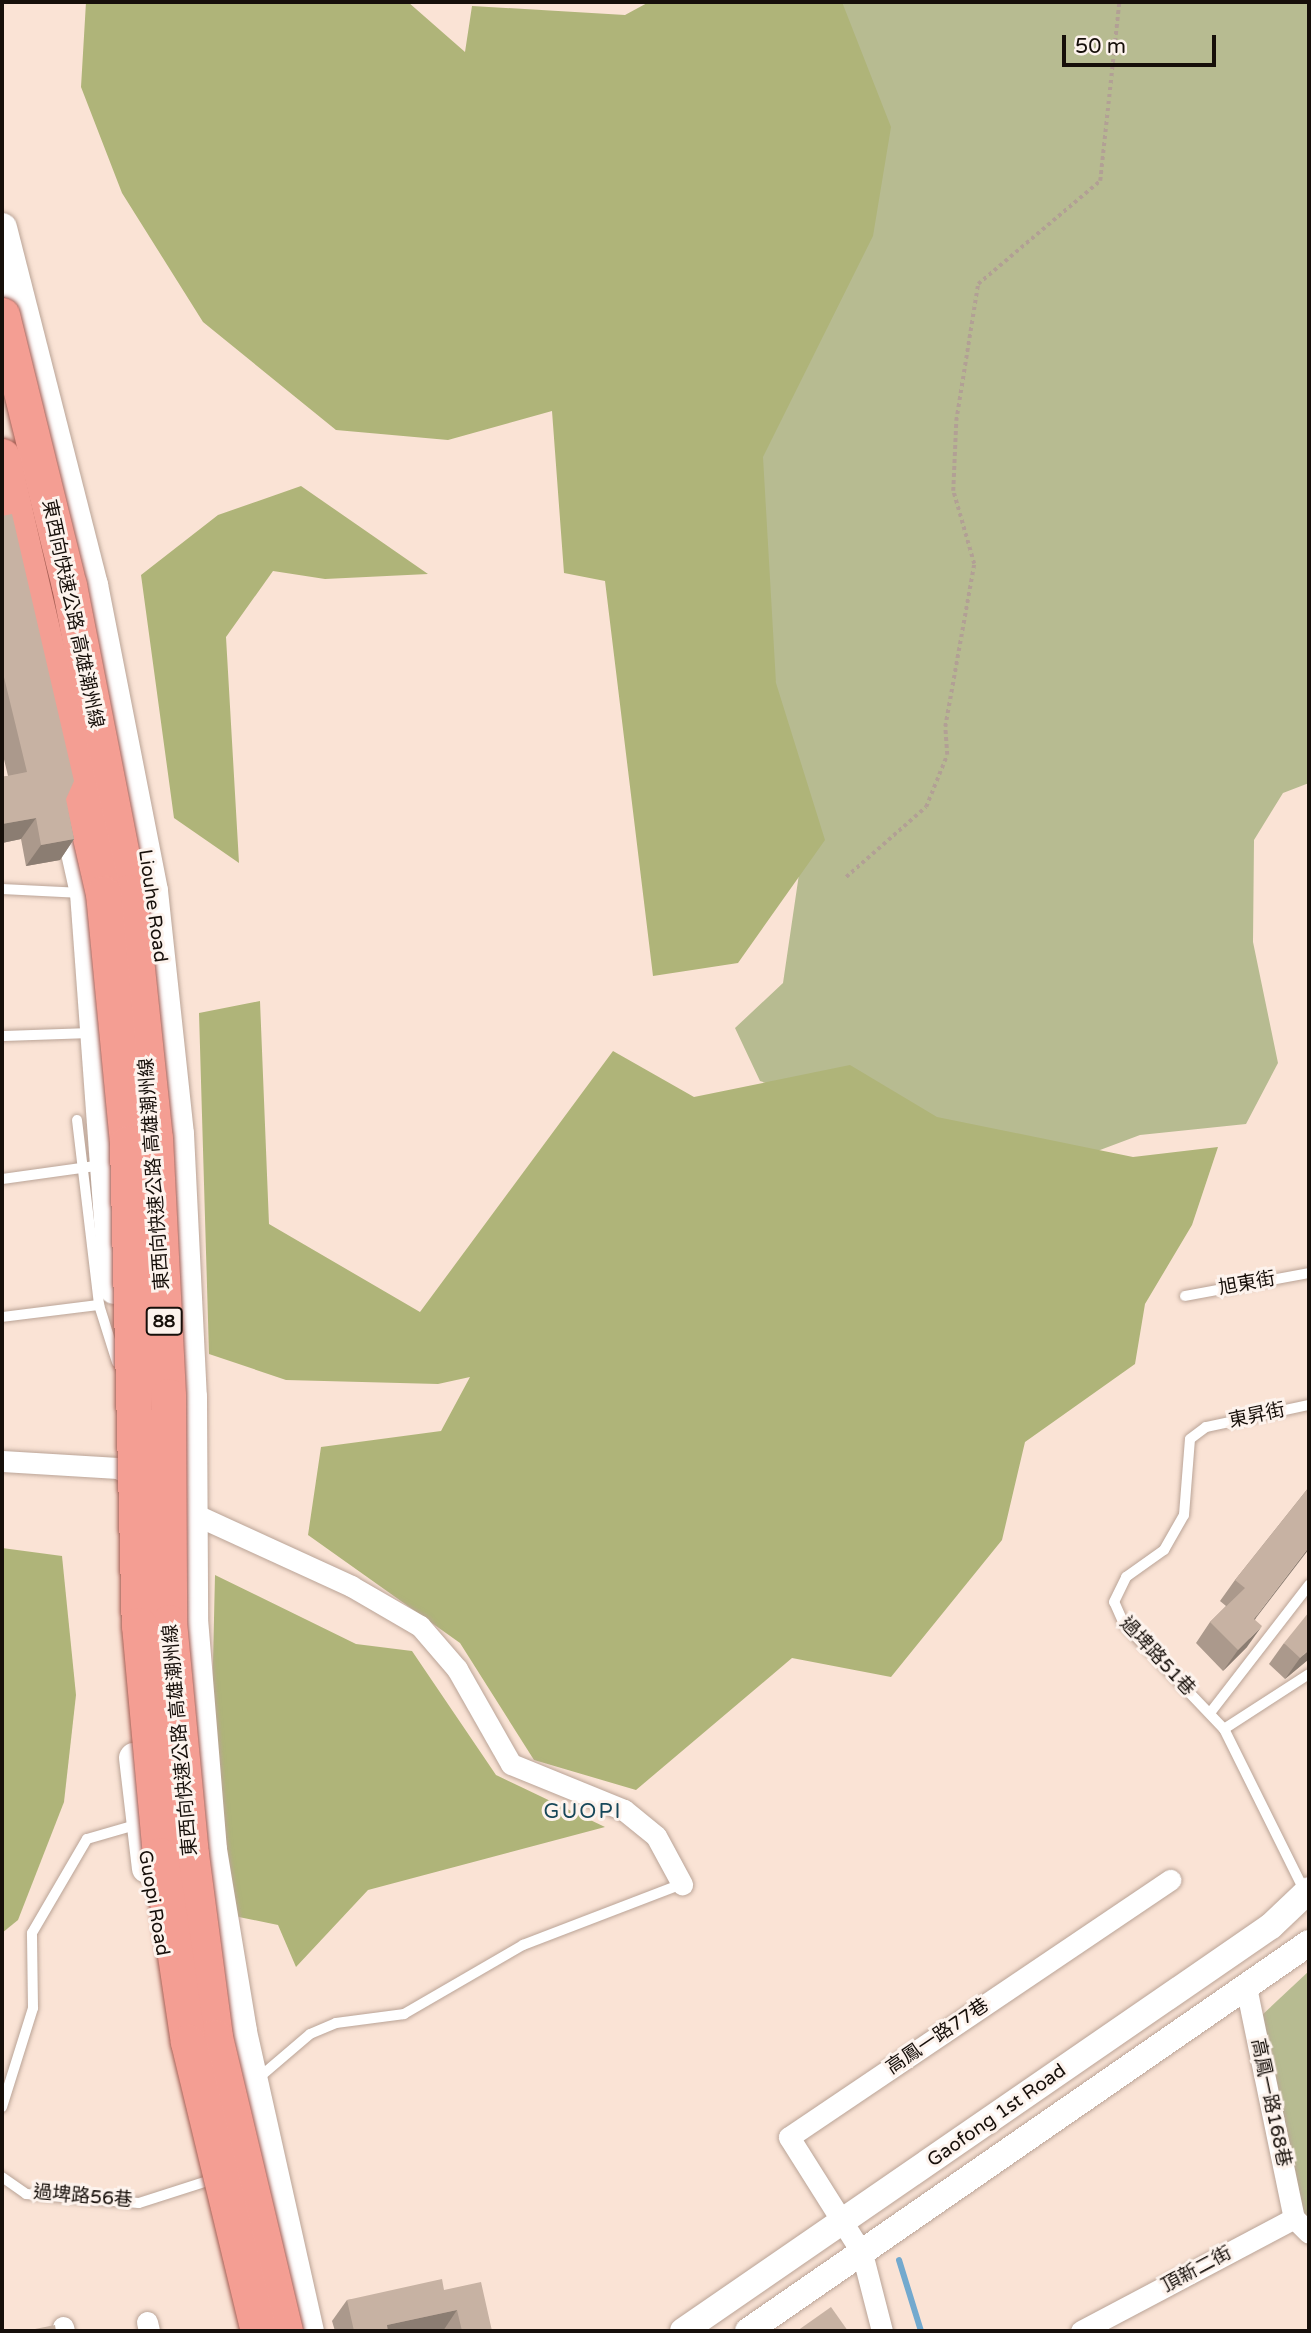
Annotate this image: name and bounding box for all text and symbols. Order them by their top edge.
scale bar [1066,21,1220,65]
text: 50 m [1075,34,1126,59]
street label: 東西向快速公路 高雄潮州線 [37,498,107,730]
street label: Liouhe Road [133,848,171,964]
street label: 東西向快速公路 高雄潮州線 [136,1057,174,1291]
street label: 旭東街 [1217,1268,1277,1300]
road number: 88 [145,1306,183,1336]
street label: 東昇街 [1227,1399,1287,1433]
street label: 過埤路51巷 [1115,1613,1199,1701]
street label: 東西向快速公路 高雄潮州線 [159,1623,203,1857]
district label: GUOPI [544,1799,622,1825]
street label: Guopi Road [132,1848,174,1958]
street label: 高鳳一路77巷 [882,1994,994,2080]
street label: 高鳳一路168巷 [1245,2037,1295,2169]
street label: Gaofong 1st Road [923,2060,1071,2172]
street label: 過埤路56巷 [32,2181,134,2213]
street label: 頂新二街 [1158,2242,1236,2298]

